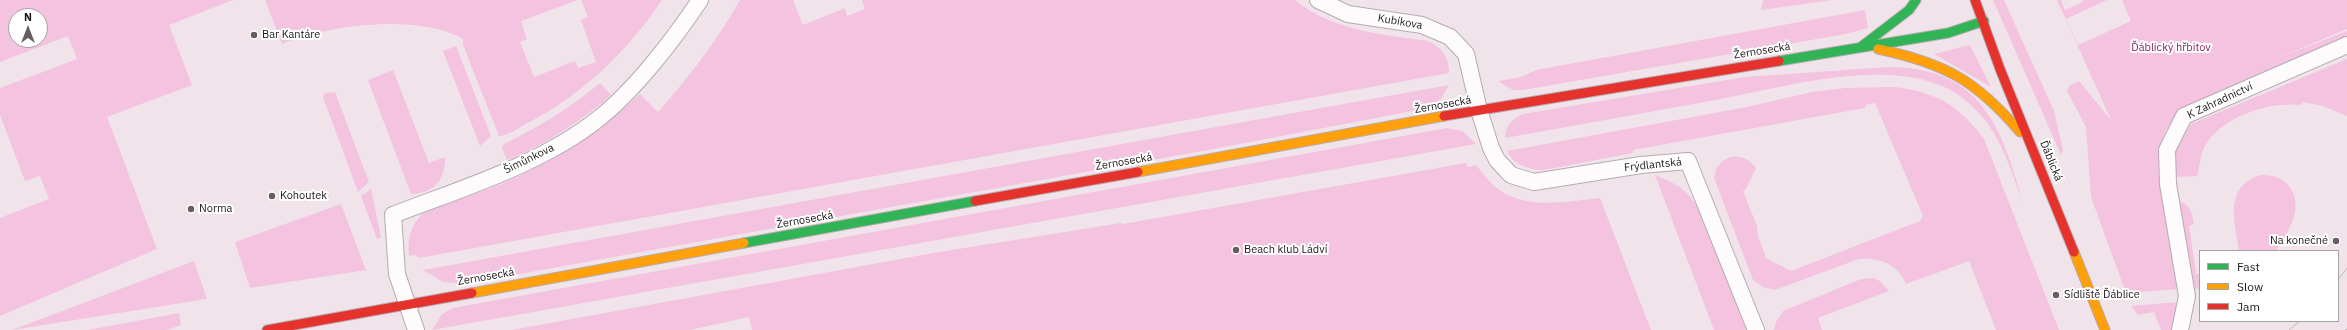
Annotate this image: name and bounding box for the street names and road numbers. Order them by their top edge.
street label: Kubíkova [1377,12,1423,32]
street label: Žernosecká [1733,40,1791,62]
street label: K Zahradnictví [2185,80,2255,122]
street label: Žernosecká [1414,94,1472,116]
street label: Ďáblická [2037,139,2065,183]
street label: Šimůnkova [502,141,556,177]
street label: Žernosecká [1095,151,1153,173]
street label: Frýdlantská [1624,155,1682,175]
street label: Žernosecká [776,209,834,231]
street label: Žernosecká [457,266,515,288]

